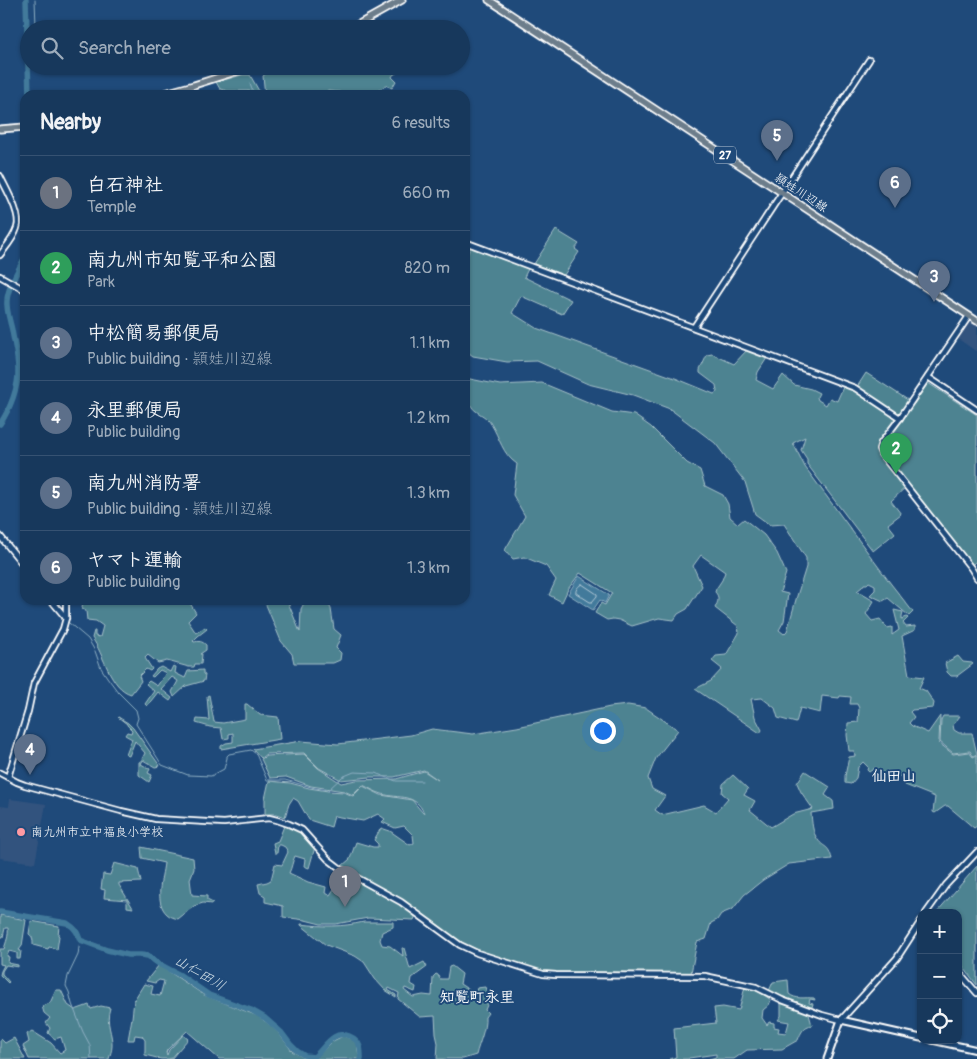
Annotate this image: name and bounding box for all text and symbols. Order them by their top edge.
search box [20,20,470,75]
icon: search [38,34,66,62]
text: Search here [78,36,171,60]
text: Nearby [40,109,101,136]
text: 6 results [392,113,450,133]
pin: 5 [761,120,793,161]
road number: 27 [714,146,736,164]
pin: 6 [879,167,911,208]
street label: 頴娃川辺線 [772,170,830,216]
text: 白石神社 [87,173,163,197]
text: 1 [53,183,59,203]
text: 660 m [403,183,450,203]
text: Temple [87,197,136,217]
text: 南九州市知覧平和公園 [87,248,277,272]
text: 2 [52,258,60,278]
text: 820 m [404,258,450,278]
pin: 3 [918,261,950,302]
text: Park [87,272,115,292]
text: 中松簡易郵便局 [87,321,220,345]
text: 3 [52,333,60,353]
text: 1.1 km [410,333,450,353]
text: Public building · 頴娃川辺線 [87,349,272,369]
text: 永里郵便局 [87,398,182,422]
text: 4 [51,408,61,428]
text: 1.2 km [407,408,450,428]
text: Public building [87,422,180,442]
pin: 2 [880,433,912,474]
text: 南九州消防署 [87,471,201,495]
text: 5 [52,483,60,503]
text: 1.3 km [407,483,450,503]
text: Public building · 頴娃川辺線 [87,499,272,519]
text: ヤマト運輸 [87,548,182,572]
text: 6 [51,558,61,578]
text: 1.3 km [407,558,450,578]
text: Public building [87,572,180,592]
your location [590,718,616,744]
pin: 4 [14,734,46,775]
district label: 仙田山 [871,767,917,786]
place label: 南九州市立中福良小学校 [31,825,163,840]
marker: 南九州市立中福良小学校 [15,826,27,838]
pin: 1 [329,866,361,907]
map controls [917,909,962,1044]
button: + [917,909,962,954]
water label: 山仁田川 [172,952,228,994]
button: − [917,954,962,999]
district label: 知覧町永里 [439,988,515,1007]
button: locate [917,999,962,1044]

